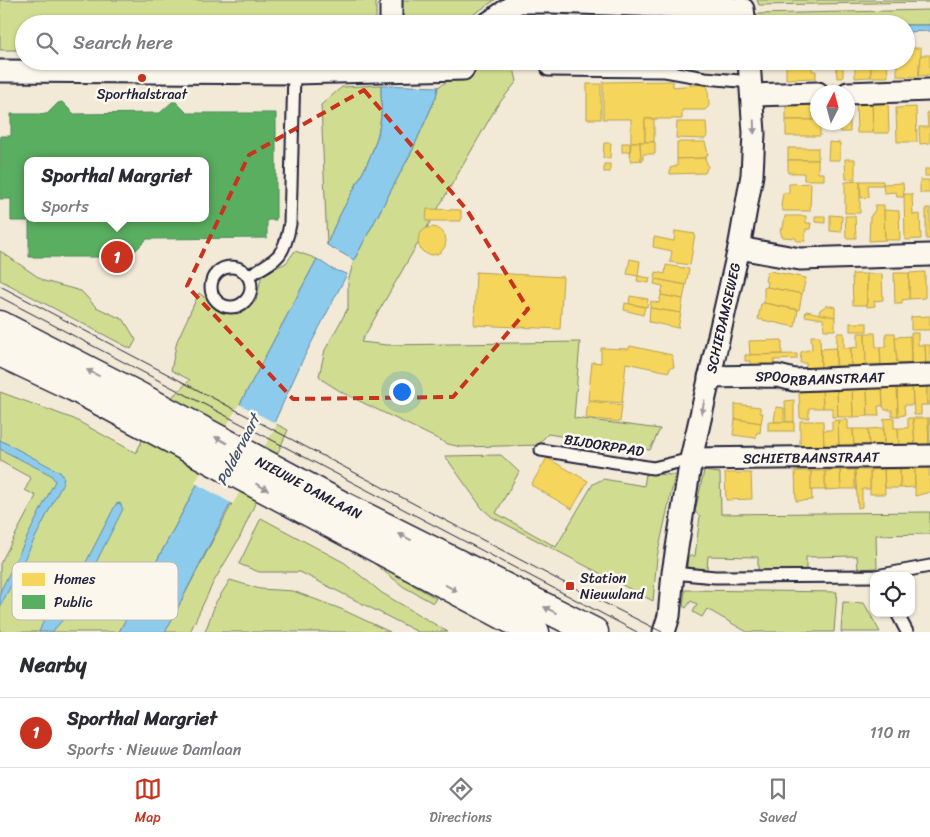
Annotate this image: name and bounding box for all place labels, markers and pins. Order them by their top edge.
marker: Sporthalstraat [136,72,148,84]
place label: Sporthalstraat [97,82,189,107]
pin: 1 [101,238,133,276]
place label: Station Nieuwland [580,566,646,607]
marker: Station Nieuwland [564,580,576,592]

